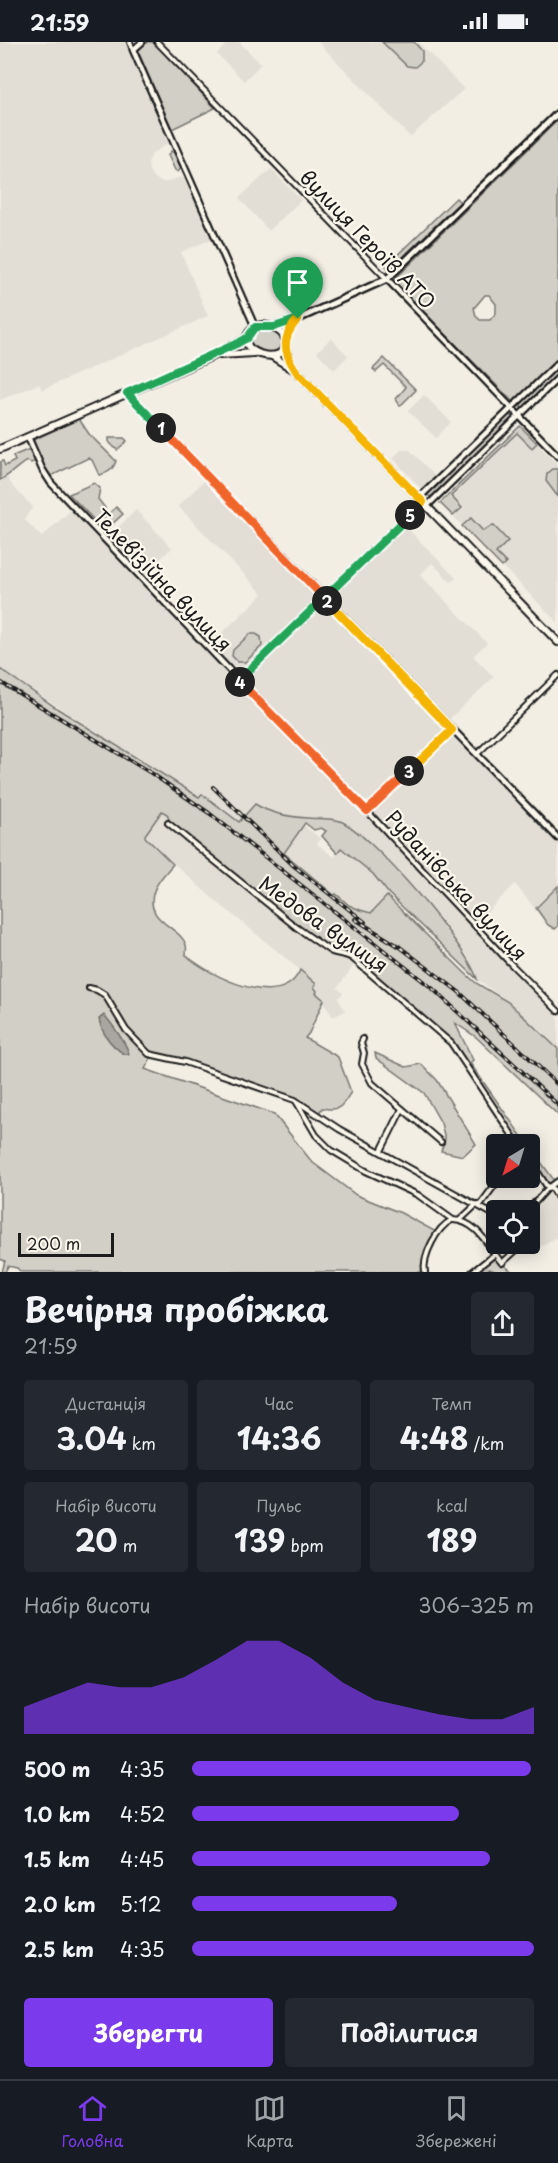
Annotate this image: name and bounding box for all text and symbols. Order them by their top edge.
text: 21:59 [30,5,89,38]
street label: вулиця Героїв АТО [293,162,443,316]
pin [272,257,323,319]
icon: arrive [281,266,314,299]
pin: 1 [146,413,176,443]
text: 1 [157,416,165,440]
pin: 5 [395,500,425,530]
street label: Телевізійна вулиця [87,502,239,658]
text: 5 [405,503,415,527]
pin: 2 [312,586,342,616]
text: 2 [321,589,333,613]
pin: 4 [225,667,255,697]
text: 4 [235,670,245,694]
pin: 3 [394,756,424,786]
text: 3 [404,759,414,783]
street label: Руданівська вулиця [379,803,535,967]
street label: Медова вулиця [253,868,395,980]
north arrow [486,1134,540,1188]
map controls [486,1134,540,1254]
button: locate [486,1200,540,1254]
scale bar [18,1230,114,1258]
text: 200 m [27,1231,80,1255]
text: Вечірня пробіжка [24,1283,329,1333]
button: share [471,1292,534,1355]
text: 21:59 [24,1331,78,1361]
text: Дистанція [66,1391,146,1415]
text: Час [264,1391,294,1415]
text: Темп [432,1391,472,1415]
text: 3.04 [56,1415,127,1460]
text: 14:36 [237,1415,321,1460]
text: 4:48 [400,1415,468,1460]
text: km [127,1431,156,1455]
text: /km [468,1431,504,1455]
text: Набір висоти [55,1493,157,1517]
text: Пульс [256,1493,302,1517]
text: kcal [436,1493,468,1517]
text: 20 [75,1517,118,1562]
text: 139 [234,1517,286,1562]
text: 189 [427,1517,477,1562]
text: m [118,1533,137,1557]
text: bpm [286,1533,324,1557]
text: Набір висоти [24,1590,151,1620]
text: 306–325 m [418,1590,534,1620]
text: 500 m [24,1754,91,1784]
text: 4:35 [120,1754,165,1784]
text: 1.0 km [24,1799,91,1829]
text: 4:52 [120,1799,165,1829]
text: 1.5 km [24,1844,90,1874]
text: 4:45 [120,1844,164,1874]
text: 2.0 km [24,1889,96,1919]
text: 5:12 [120,1889,162,1919]
text: 2.5 km [24,1934,94,1964]
text: 4:35 [120,1934,165,1964]
button: Зберегти [24,1998,273,2067]
button: Поділитися [285,1998,534,2067]
tab: Головна [61,2092,124,2152]
tab: Карта [246,2092,293,2152]
tab: Збережені [416,2092,497,2152]

